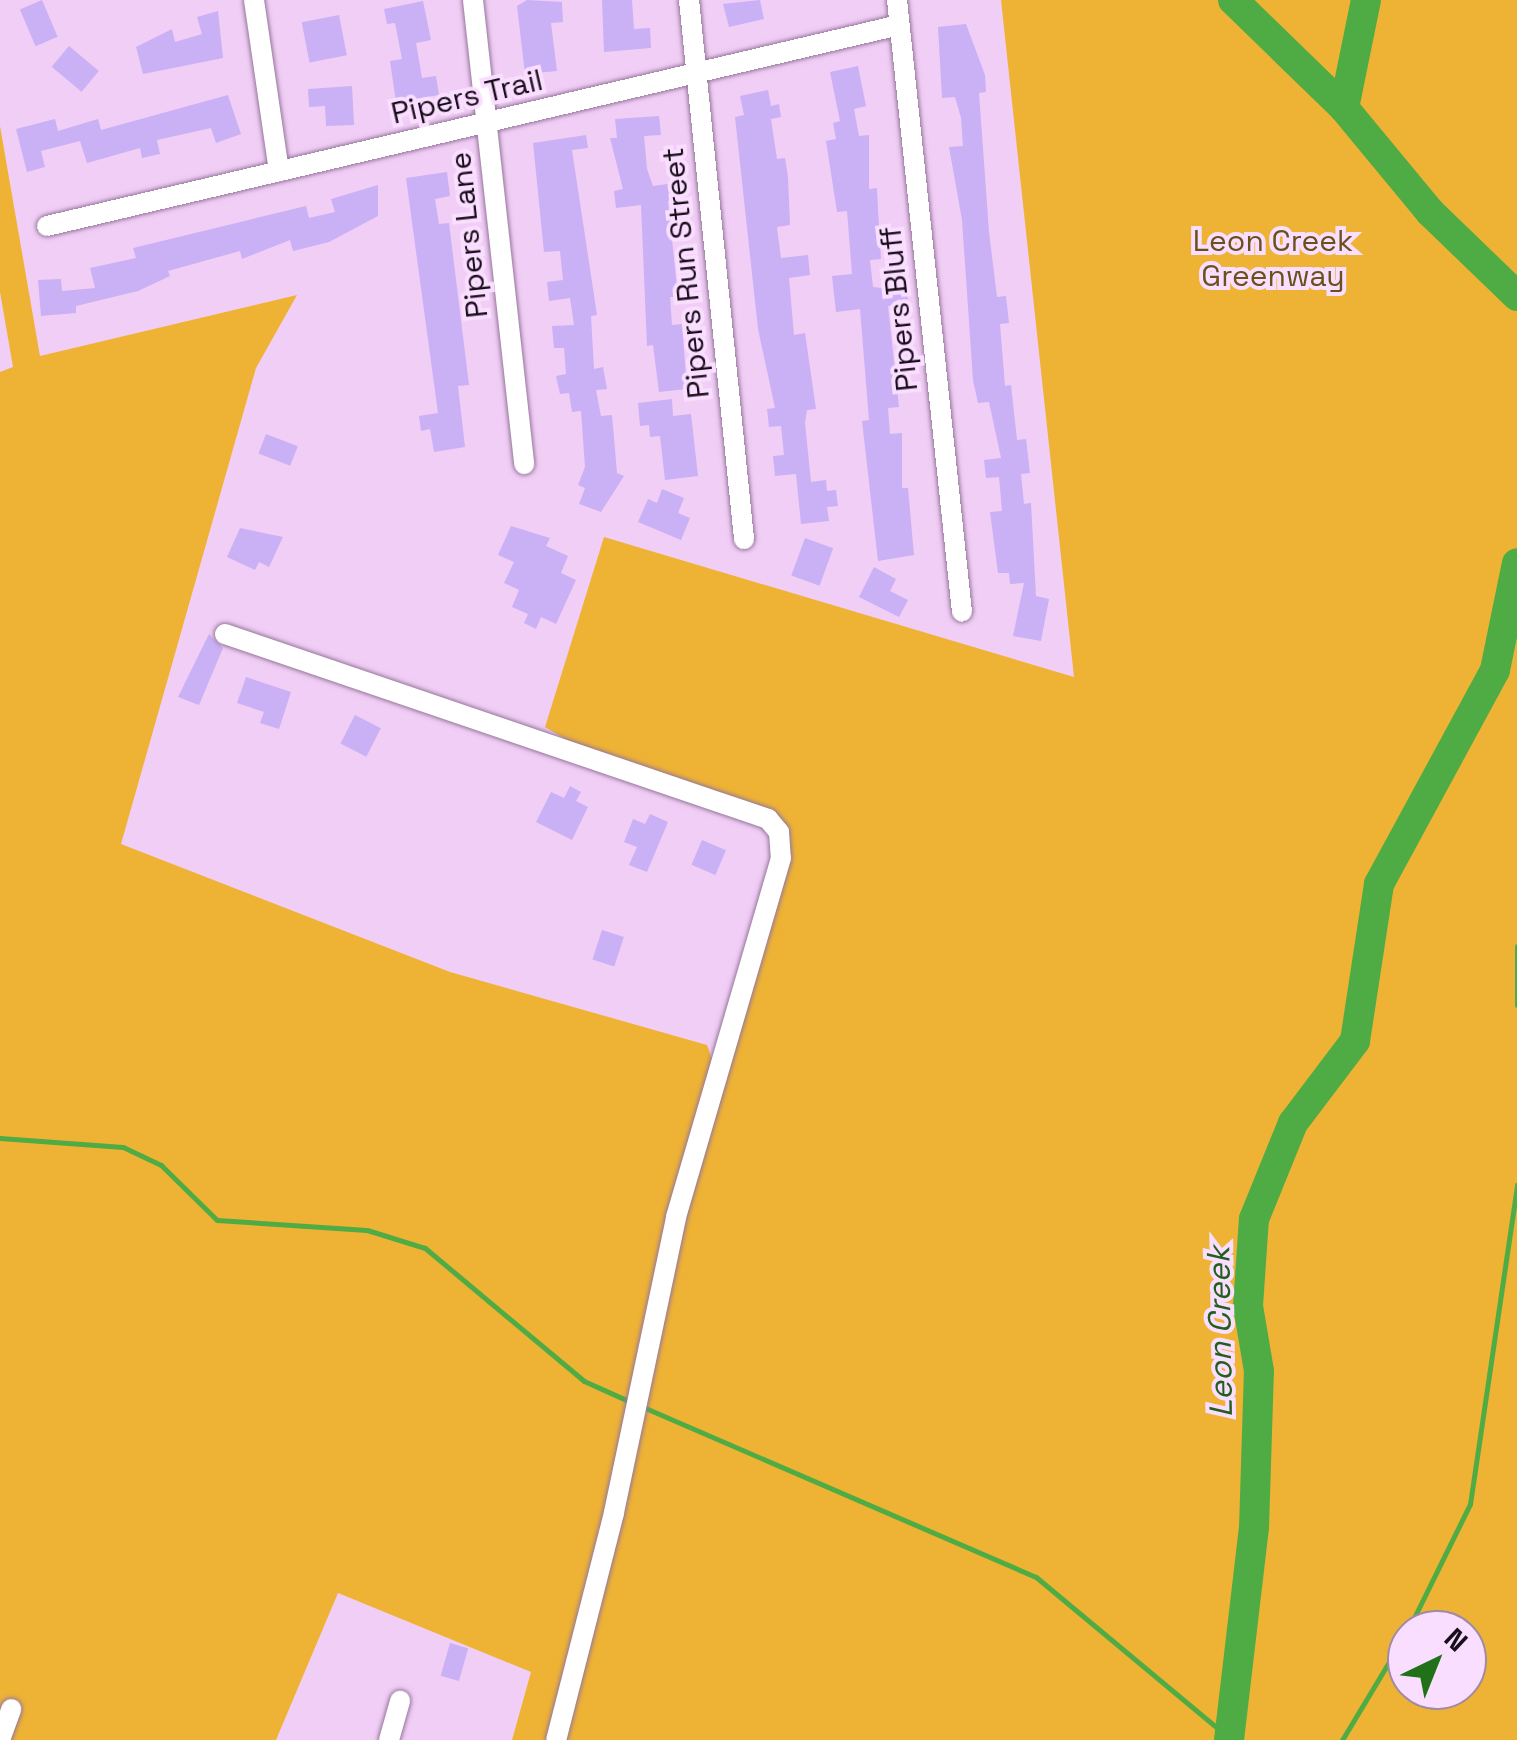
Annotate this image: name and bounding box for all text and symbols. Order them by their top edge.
street label: Pipers Trail [387,62,547,132]
street label: Pipers Run Street [655,146,717,400]
street label: Pipers Lane [442,150,496,320]
park label: Leon Creek Greenway [1193,223,1353,294]
street label: Pipers Bluff [872,225,926,393]
water label: Leon Creek [1199,1246,1241,1418]
north arrow [1387,1610,1487,1710]
text: N [1437,1620,1475,1659]

